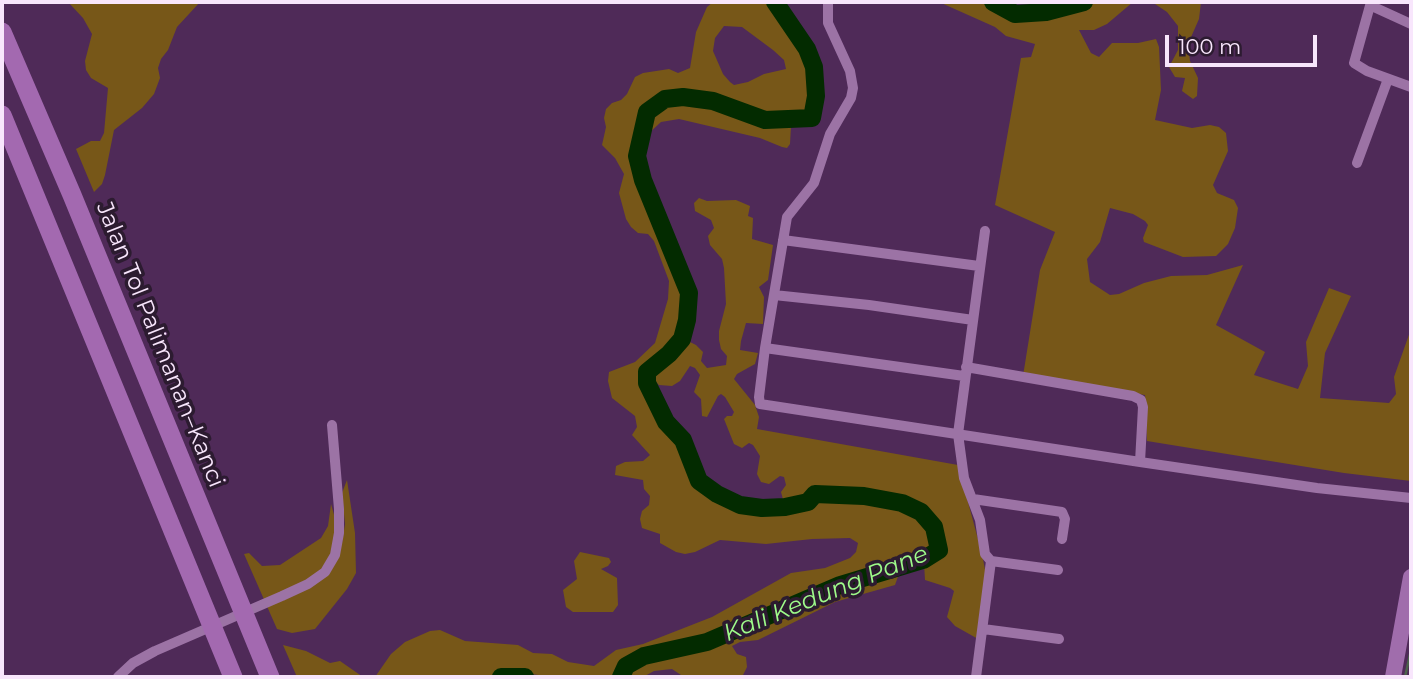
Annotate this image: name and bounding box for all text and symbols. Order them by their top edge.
scale bar [1168,21,1320,65]
text: 100 m [1178,34,1241,59]
street label: Jalan Tol Palimanan–Kanci [90,198,230,492]
water label: Kali Kedung Pane [719,540,933,648]

